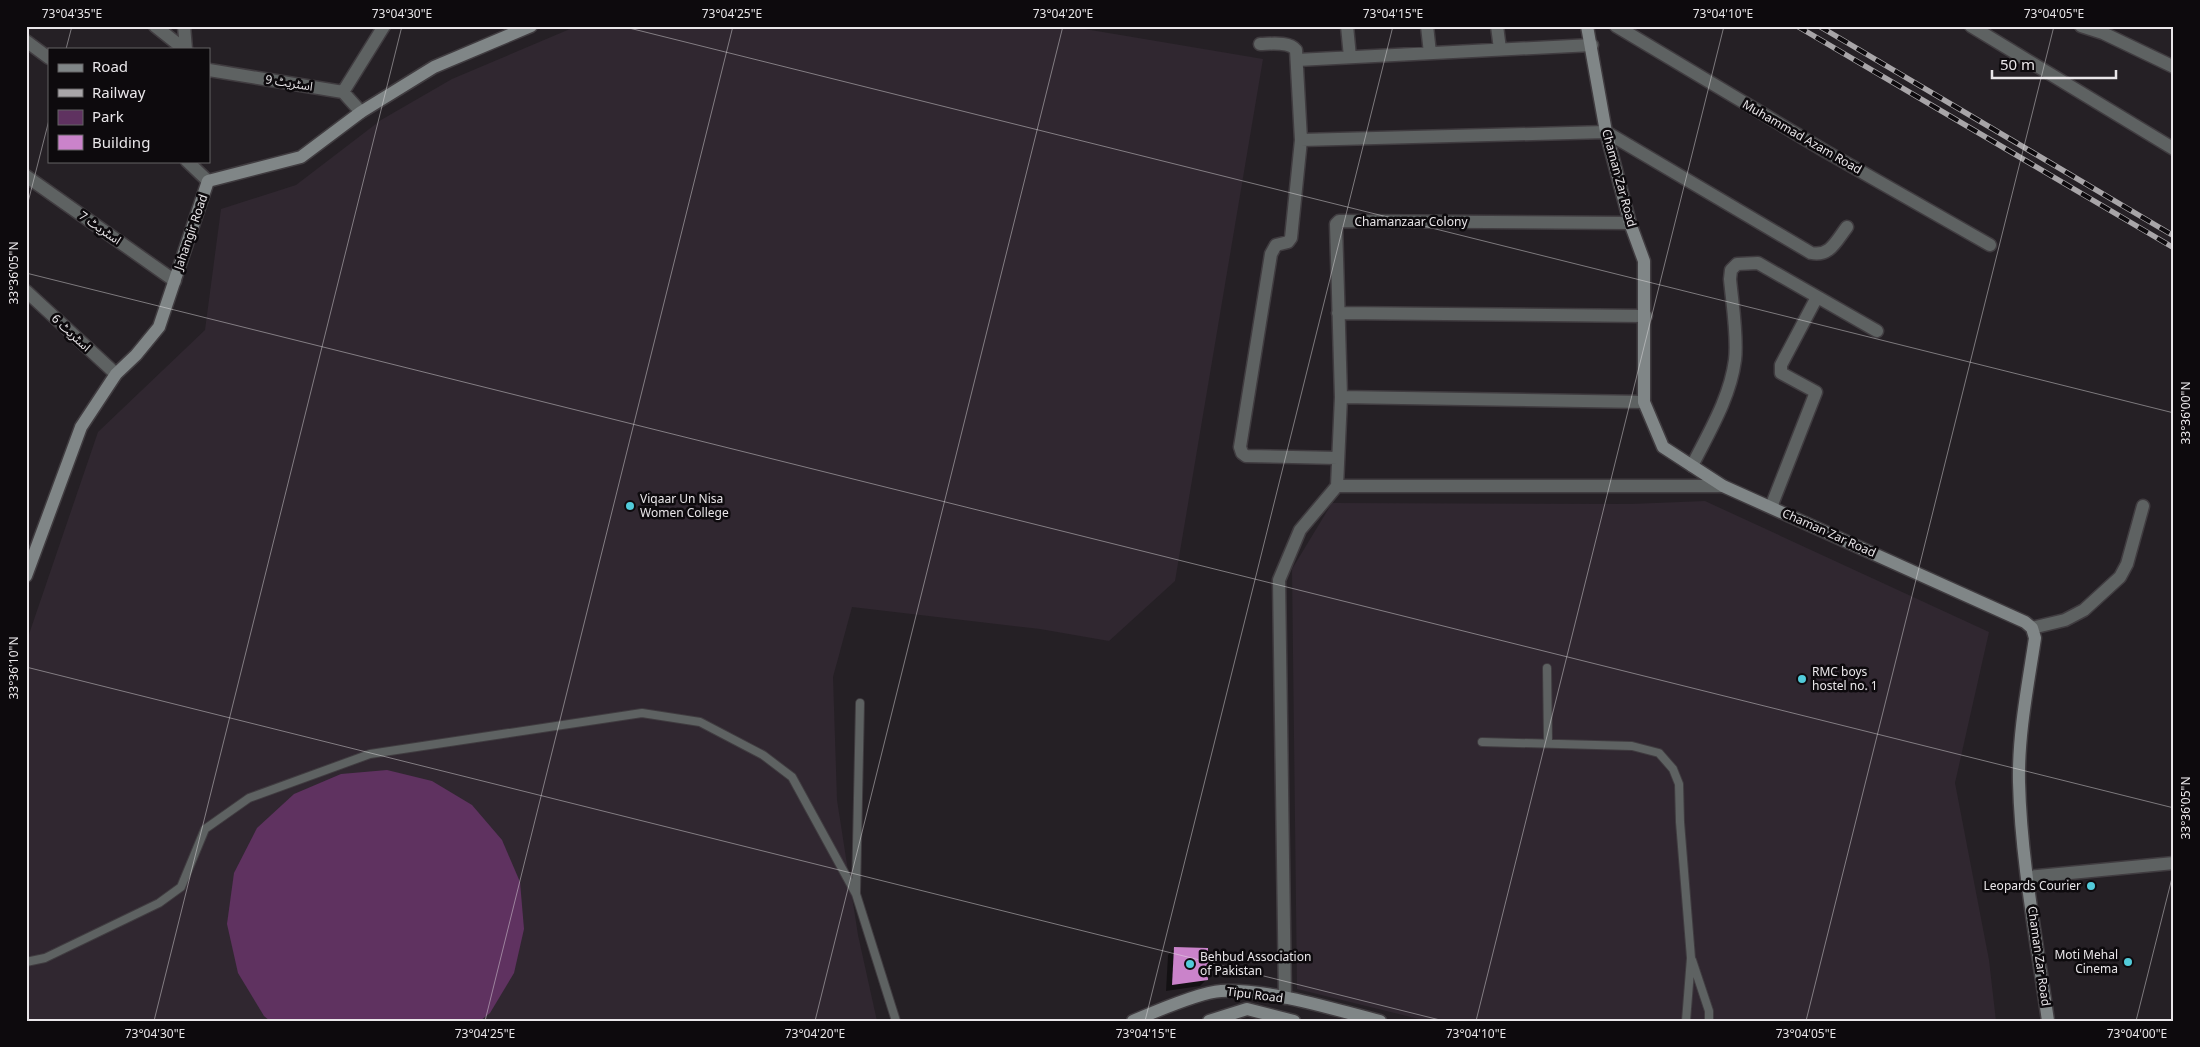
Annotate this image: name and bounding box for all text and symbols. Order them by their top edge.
text: 73°04'35"E [42,5,102,22]
text: 73°04'30"E [372,5,432,22]
text: 73°04'25"E [702,5,762,22]
text: 73°04'20"E [1033,5,1093,22]
text: 73°04'15"E [1363,5,1423,22]
text: 73°04'10"E [1693,5,1753,22]
text: 73°04'05"E [2024,5,2084,22]
legend [48,48,210,162]
scale bar [1992,48,2116,80]
text: 50 m [2000,54,2035,74]
text: Road [92,56,128,76]
street label: اسٹریٹ 9 [264,70,314,95]
text: Railway [92,82,146,102]
street label: Muhammad Azam Road [1739,95,1865,178]
text: Park [92,106,124,126]
street label: Chaman Zar Road [1598,127,1641,229]
text: Building [92,132,150,152]
street label: Jahangir Road [169,192,211,273]
street label: اسٹریٹ 7 [76,207,125,248]
street label: Chamanzaar Colony [1354,213,1468,230]
text: 33°36'05"N [5,241,22,305]
street label: اسٹریٹ 6 [48,310,95,355]
text: 33°36'00"N [2177,381,2194,445]
place label: Viqaar Un Nisa Women College [640,490,729,521]
marker: Viqaar Un Nisa Women College [624,500,636,512]
street label: Chaman Zar Road [1780,504,1879,561]
text: 33°36'10"N [5,636,22,700]
place label: RMC boys hostel no. 1 [1812,663,1878,694]
marker: RMC boys hostel no. 1 [1796,673,1808,685]
text: 33°36'05"N [2177,776,2194,840]
place label: Leopards Courier [1984,877,2081,894]
marker: Leopards Courier [2085,880,2097,892]
street label: Chaman Zar Road [2024,905,2055,1007]
place label: Moti Mehal Cinema [2054,946,2118,977]
place label: Behbud Association of Pakistan [1200,948,1311,979]
marker: Moti Mehal Cinema [2122,956,2134,968]
marker: Behbud Association of Pakistan [1184,958,1196,970]
street label: Tipu Road [1226,983,1284,1006]
text: 73°04'30"E [125,1025,185,1042]
text: 73°04'25"E [455,1025,515,1042]
text: 73°04'20"E [785,1025,845,1042]
text: 73°04'15"E [1116,1025,1176,1042]
text: 73°04'10"E [1446,1025,1506,1042]
text: 73°04'05"E [1776,1025,1836,1042]
text: 73°04'00"E [2107,1025,2167,1042]

